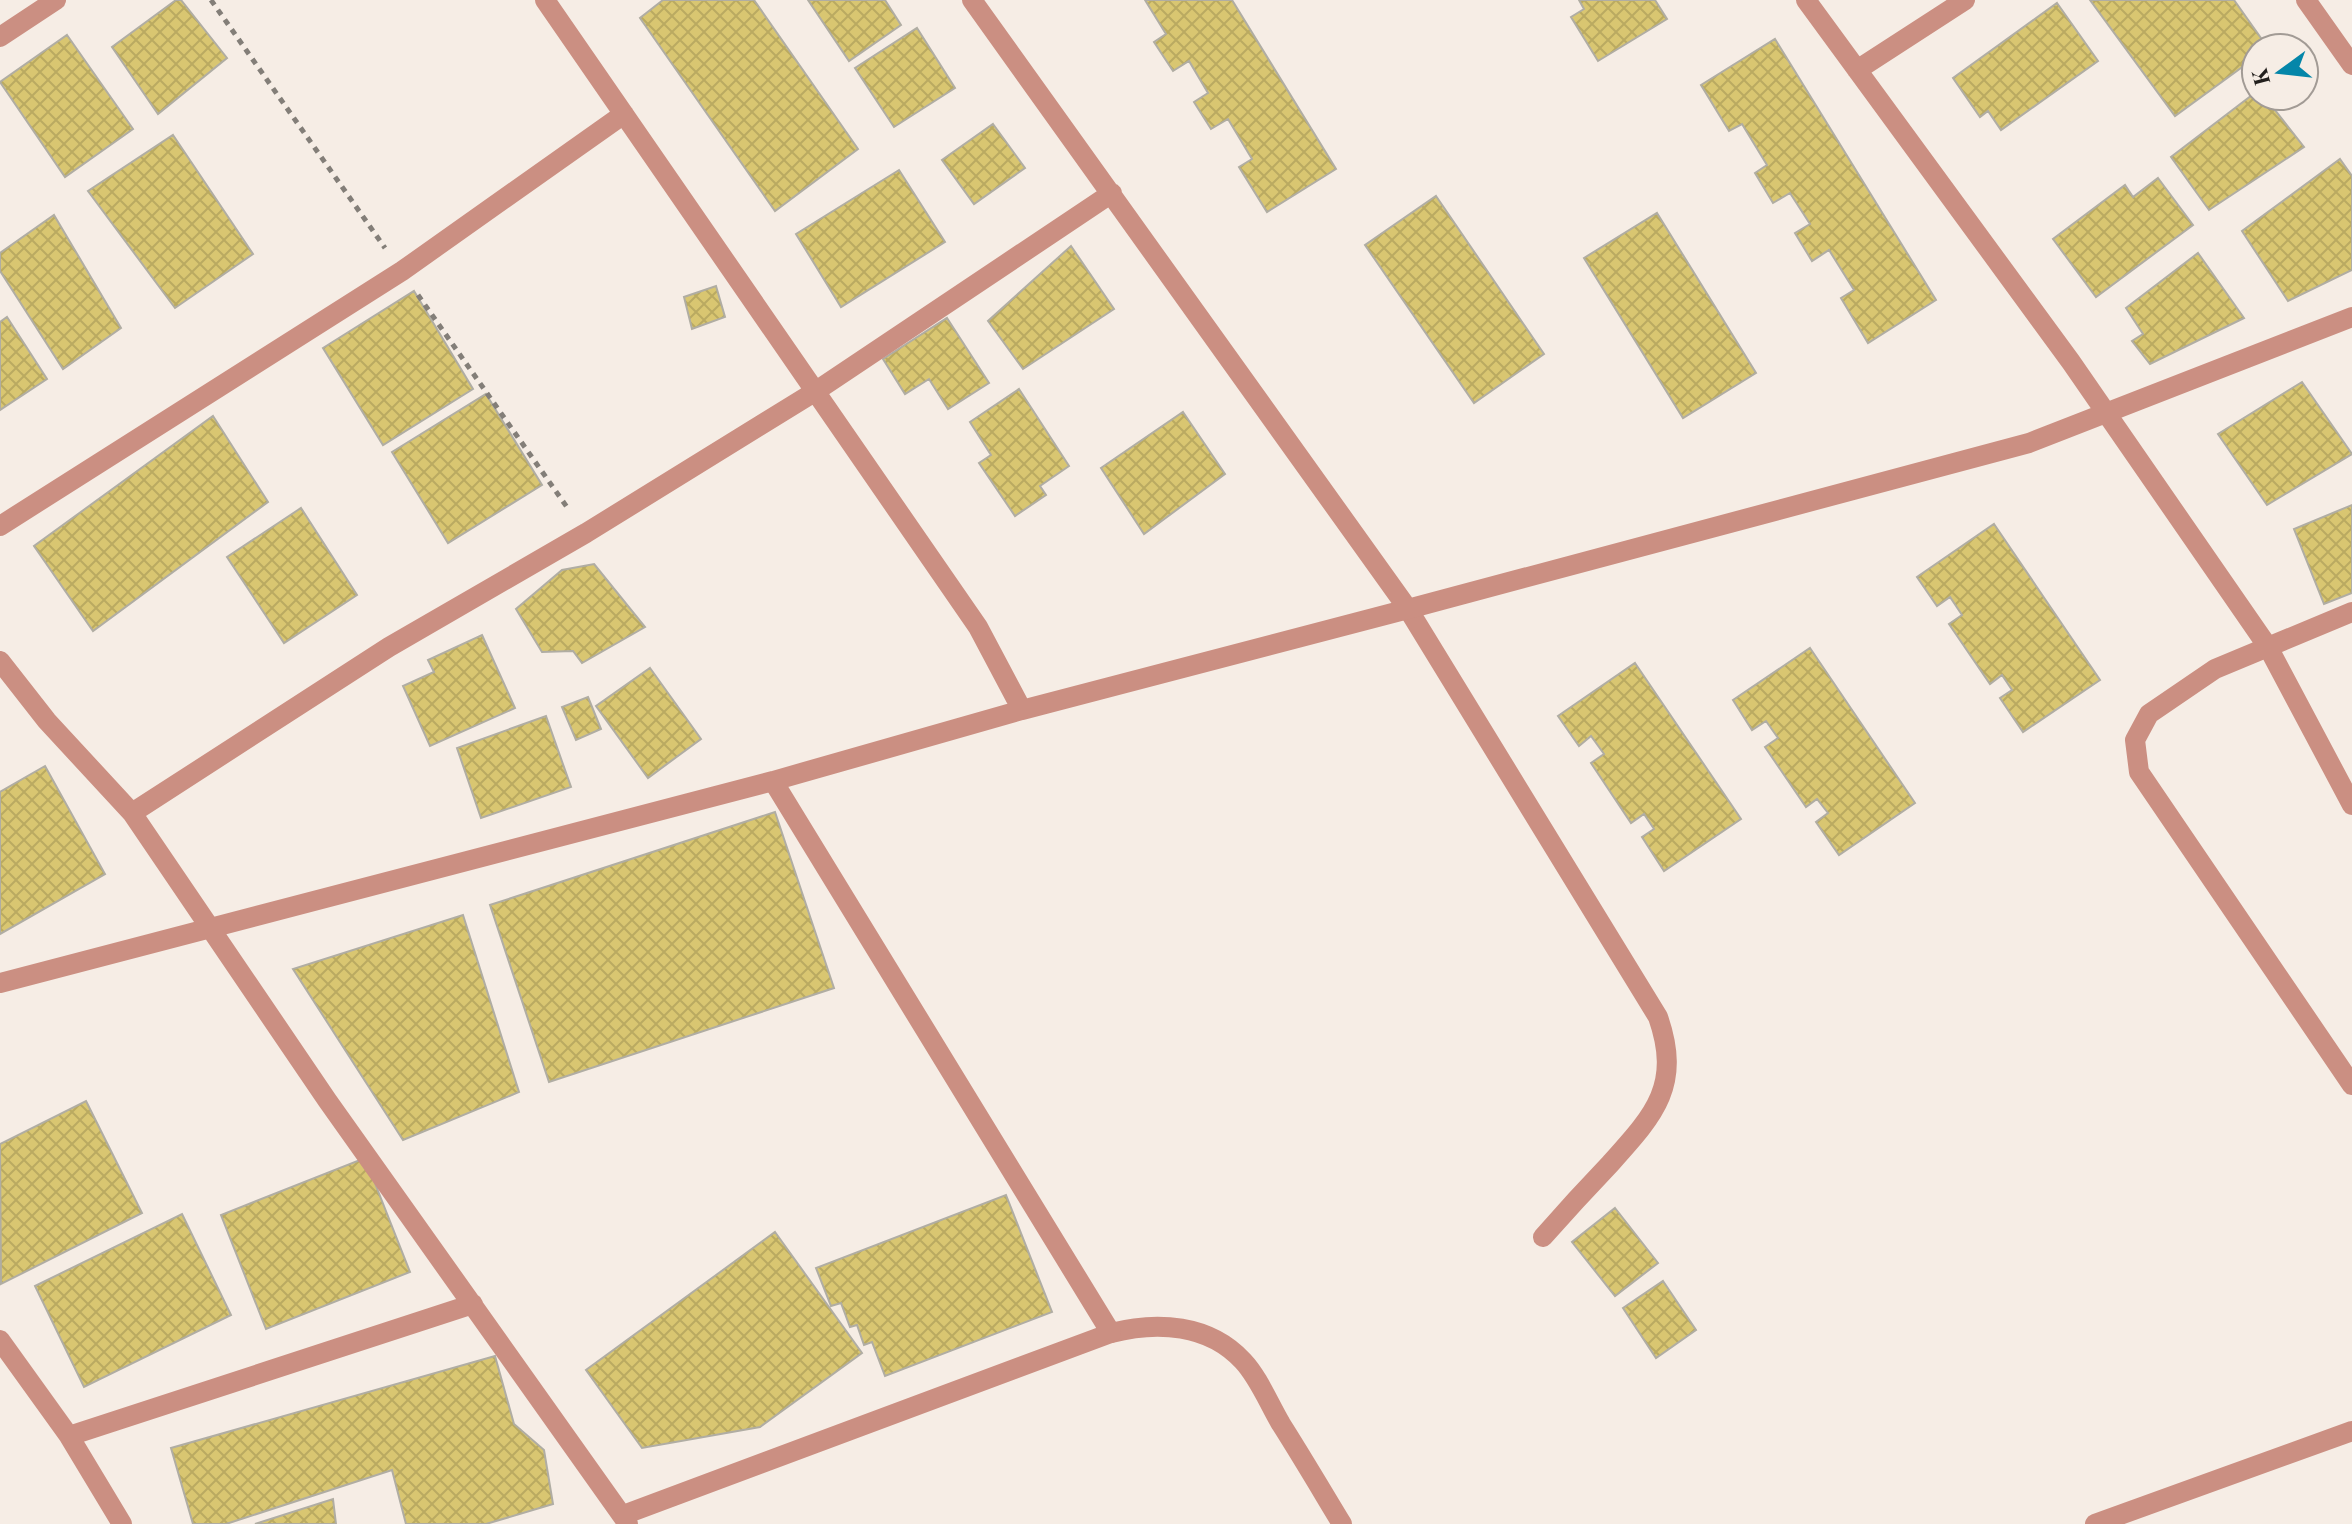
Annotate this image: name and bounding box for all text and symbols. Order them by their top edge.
north arrow [2240,32,2320,112]
text: K [2243,66,2276,89]

